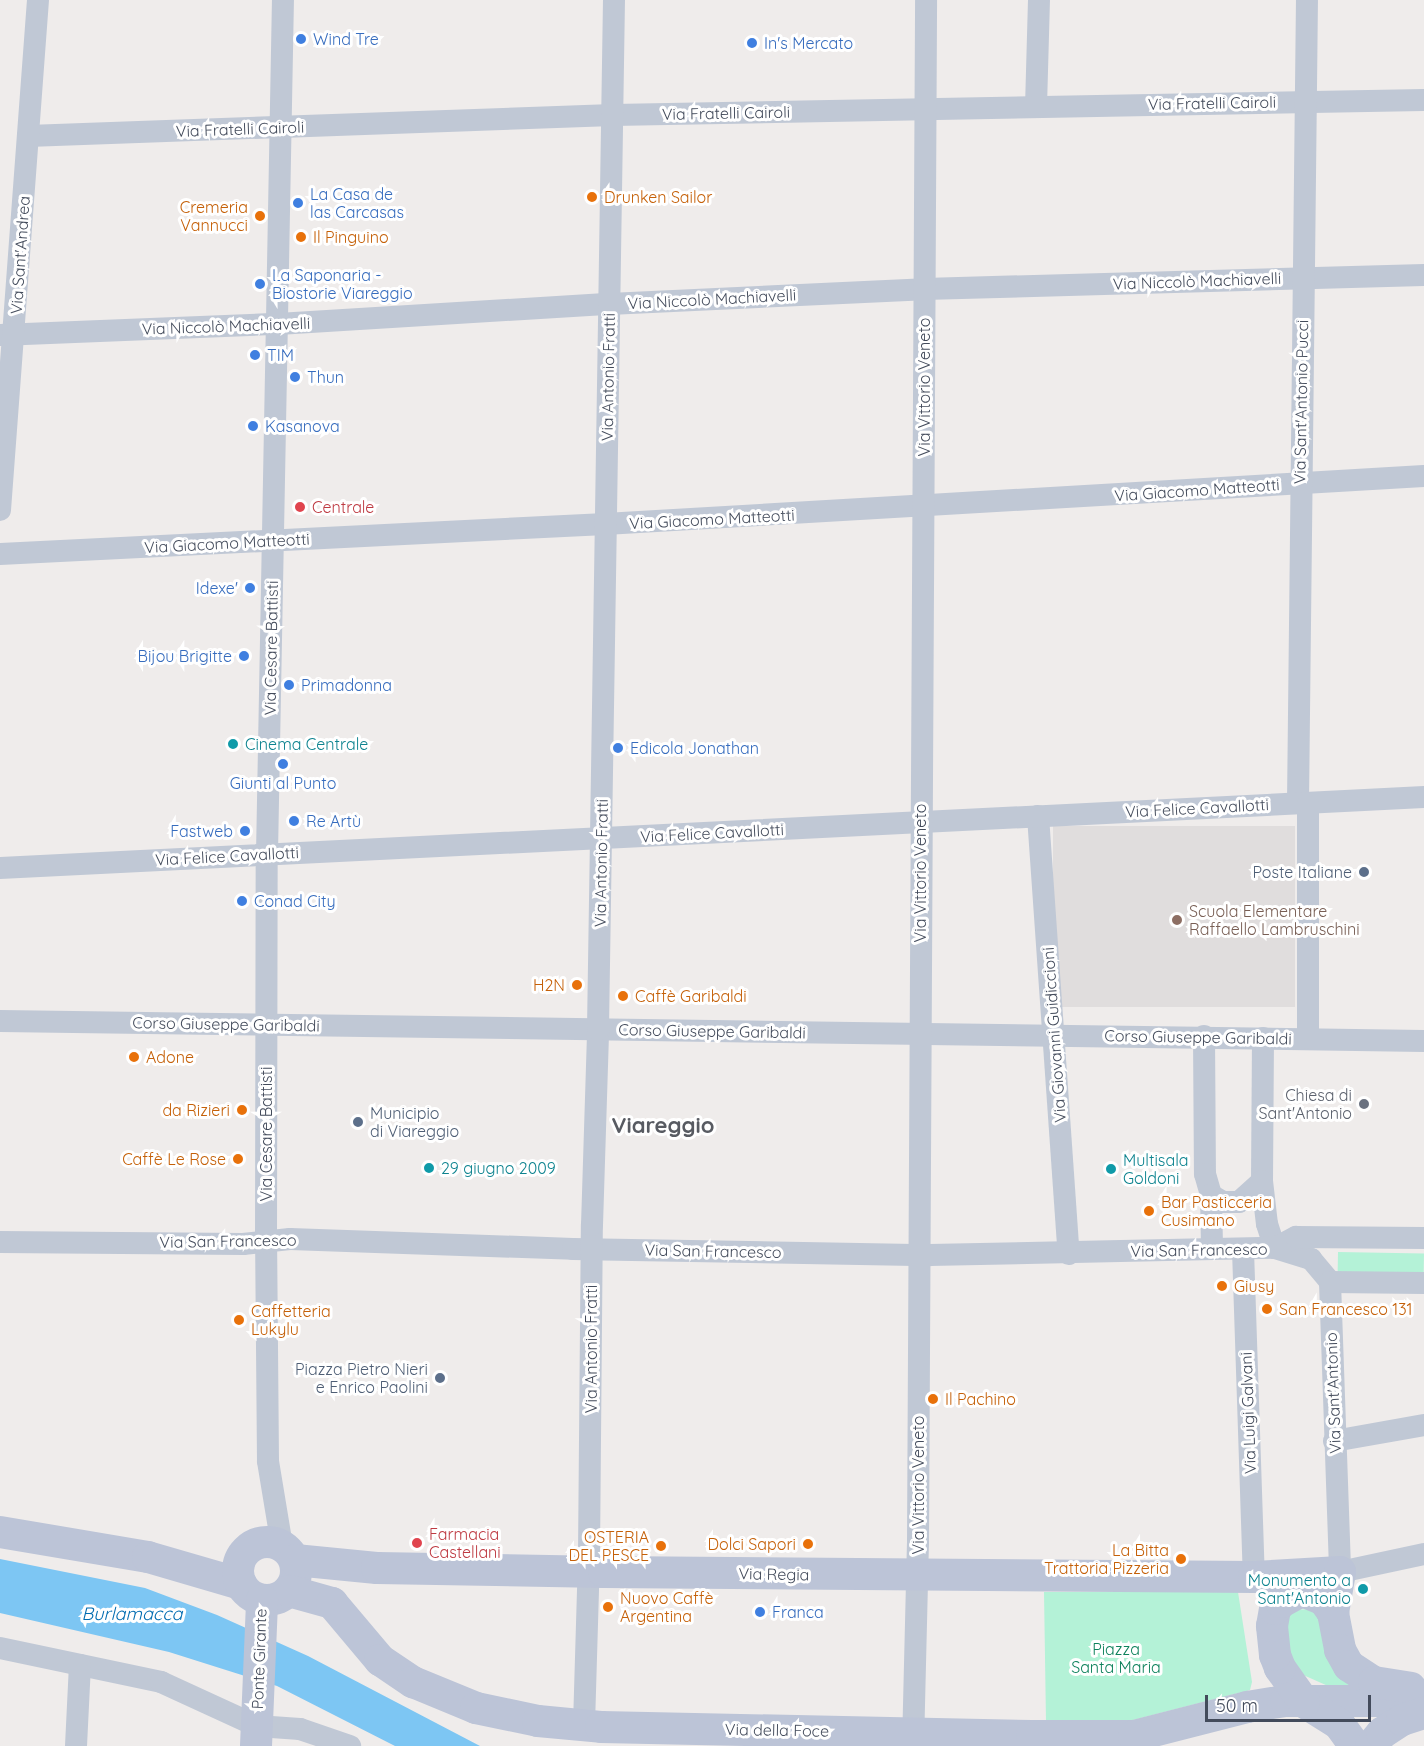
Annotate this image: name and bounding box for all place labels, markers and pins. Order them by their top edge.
place label: Wind Tre [313,29,379,49]
marker: Wind Tre [294,32,308,46]
place label: In's Mercato [764,33,853,53]
marker: In's Mercato [745,36,759,50]
place label: La Casa de las Carcasas [310,184,404,222]
place label: Drunken Sailor [604,187,712,207]
marker: Drunken Sailor [585,190,599,204]
marker: La Casa de las Carcasas [291,196,305,210]
place label: Cremeria Vannucci [180,197,248,235]
marker: Cremeria Vannucci [253,209,267,223]
place label: Il Pinguino [313,227,389,247]
marker: Il Pinguino [294,230,308,244]
place label: La Saponaria - Biostorie Viareggio [272,265,413,303]
marker: La Saponaria - Biostorie Viareggio [253,277,267,291]
place label: TIM [267,345,294,365]
marker: TIM [248,348,262,362]
place label: Thun [307,367,344,387]
marker: Thun [288,370,302,384]
place label: Kasanova [265,416,340,436]
marker: Kasanova [246,419,260,433]
place label: Centrale [312,497,374,517]
marker: Centrale [293,500,307,514]
place label: Idexe' [196,578,238,598]
marker: Idexe' [243,581,257,595]
place label: Bijou Brigitte [137,646,232,666]
marker: Bijou Brigitte [237,649,251,663]
place label: Primadonna [301,675,392,695]
marker: Primadonna [282,678,296,692]
place label: Cinema Centrale [245,734,368,754]
marker: Cinema Centrale [226,737,240,751]
place label: Edicola Jonathan [630,738,759,758]
marker: Edicola Jonathan [611,741,625,755]
marker: Giunti al Punto [276,757,290,771]
place label: Giunti al Punto [230,773,336,793]
place label: Re Artù [306,811,361,831]
marker: Re Artù [287,814,301,828]
place label: Fastweb [170,821,233,841]
marker: Fastweb [238,824,252,838]
place label: Poste Italiane [1252,862,1352,882]
marker: Poste Italiane [1357,865,1371,879]
place label: Conad City [254,891,336,911]
marker: Conad City [235,894,249,908]
place label: Scuola Elementare Raffaello Lambruschini [1189,901,1360,939]
marker: Scuola Elementare Raffaello Lambruschini [1170,913,1184,927]
place label: H2N [533,975,565,995]
marker: H2N [570,978,584,992]
place label: Caffè Garibaldi [635,986,747,1006]
marker: Caffè Garibaldi [616,989,630,1003]
place label: Adone [146,1047,194,1067]
marker: Adone [127,1050,141,1064]
place label: Chiesa di Sant'Antonio [1259,1085,1352,1123]
marker: Chiesa di Sant'Antonio [1357,1097,1371,1111]
place label: da Rizieri [162,1100,230,1120]
marker: da Rizieri [235,1103,249,1117]
place label: Municipio di Viareggio [370,1103,459,1141]
marker: Municipio di Viareggio [351,1115,365,1129]
place label: Caffè Le Rose [122,1149,226,1169]
place label: Multisala Goldoni [1123,1150,1189,1188]
marker: Caffè Le Rose [231,1152,245,1166]
place label: 29 giugno 2009 [441,1158,556,1178]
marker: 29 giugno 2009 [422,1161,436,1175]
marker: Multisala Goldoni [1104,1162,1118,1176]
place label: Bar Pasticceria Cusimano [1161,1192,1272,1230]
marker: Bar Pasticceria Cusimano [1142,1204,1156,1218]
place label: Giusy [1234,1276,1274,1296]
marker: Giusy [1215,1279,1229,1293]
place label: San Francesco 131 [1279,1299,1413,1319]
place label: Caffetteria Lukylu [251,1301,331,1339]
marker: San Francesco 131 [1260,1302,1274,1316]
marker: Caffetteria Lukylu [232,1313,246,1327]
place label: Piazza Pietro Nieri e Enrico Paolini [295,1359,428,1397]
marker: Piazza Pietro Nieri e Enrico Paolini [433,1371,447,1385]
place label: Il Pachino [945,1389,1016,1409]
marker: Il Pachino [926,1392,940,1406]
place label: Farmacia Castellani [429,1524,501,1562]
place label: OSTERIA DEL PESCE [568,1527,649,1565]
place label: Dolci Sapori [707,1534,796,1554]
marker: Farmacia Castellani [410,1536,424,1550]
marker: Dolci Sapori [801,1537,815,1551]
marker: OSTERIA DEL PESCE [654,1539,668,1553]
place label: La Bitta Trattoria Pizzeria [1044,1540,1169,1578]
marker: La Bitta Trattoria Pizzeria [1174,1552,1188,1566]
place label: Monumento a Sant'Antonio [1248,1570,1351,1608]
marker: Monumento a Sant'Antonio [1356,1582,1370,1596]
place label: Nuovo Caffè Argentina [620,1588,713,1626]
marker: Nuovo Caffè Argentina [601,1600,615,1614]
place label: Franca [772,1602,824,1622]
marker: Franca [753,1605,767,1619]

